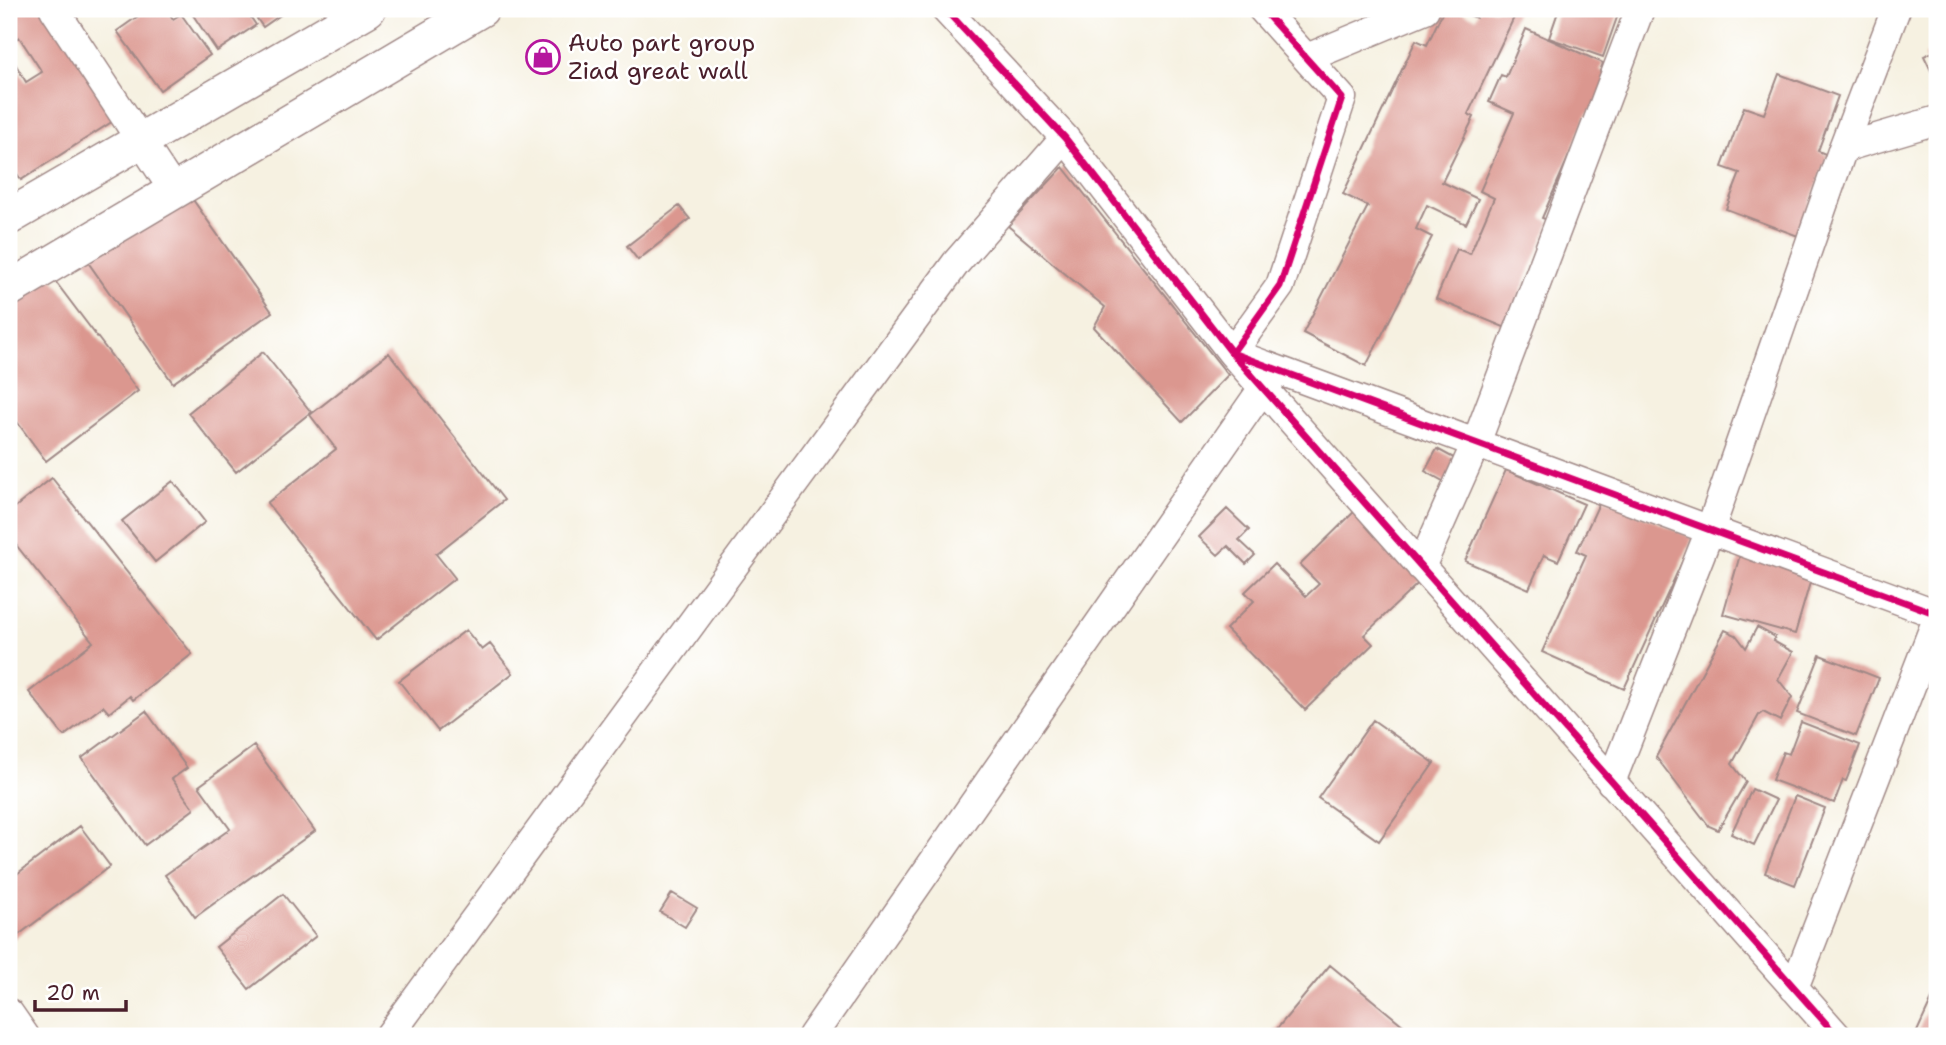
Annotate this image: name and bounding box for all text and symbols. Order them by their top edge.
place label: Auto part group Ziad great wall [568,27,755,87]
shop icon: Auto part group Ziad great wall [524,38,562,76]
scale bar [35,968,126,1012]
text: 20 m [46,979,100,1007]

